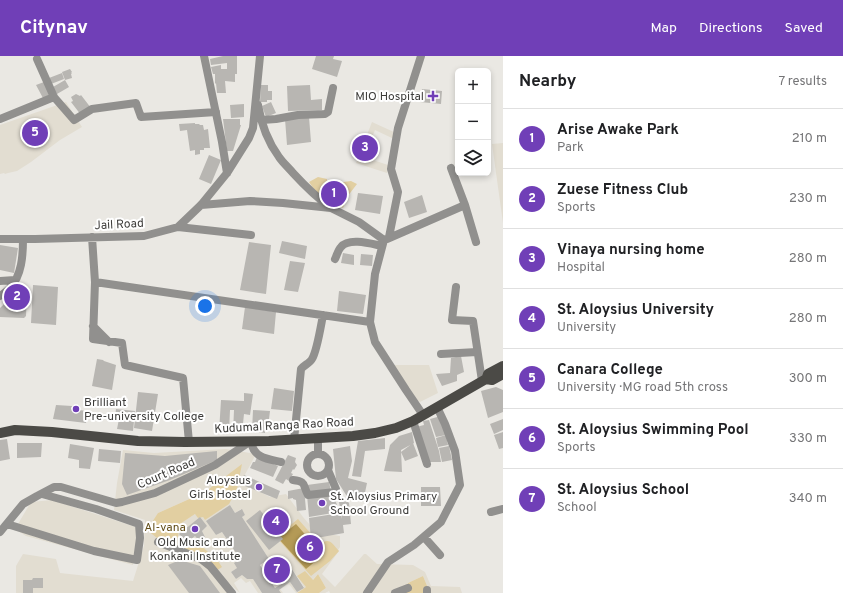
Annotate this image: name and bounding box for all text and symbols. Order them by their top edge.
text: Citynav [20,16,88,40]
text: Map [651,20,677,37]
text: Directions [699,20,763,37]
text: Saved [785,20,823,37]
map controls [455,68,491,176]
button: + [455,68,491,104]
text: Nearby [519,71,576,93]
text: 7 results [778,74,827,90]
place label: MIO Hospital [355,89,424,105]
marker: MIO Hospital [427,90,439,102]
button: − [455,104,491,140]
pin: 5 [22,118,48,148]
text: Arise Awake Park [557,121,679,140]
text: 1 [529,131,535,147]
text: 210 m [792,131,827,147]
pin: 3 [352,133,378,163]
button: layers [455,140,491,176]
text: Park [557,140,584,156]
pin: 1 [321,179,347,209]
text: Zuese Fitness Club [557,181,688,200]
text: 2 [528,191,536,207]
text: 230 m [789,191,827,207]
text: Sports [557,200,596,216]
street label: Jail Road [94,216,144,234]
text: Vinaya nursing home [557,241,705,260]
text: 3 [528,251,536,267]
text: 280 m [789,251,827,267]
text: Hospital [557,260,605,276]
pin: 2 [4,282,30,312]
your location [195,296,215,316]
text: St. Aloysius University [557,301,714,320]
text: 4 [528,311,536,327]
text: 280 m [789,311,827,327]
text: University [557,320,616,336]
text: Canara College [557,361,663,380]
text: 5 [528,371,536,387]
text: 300 m [789,371,827,387]
text: University · MG road 5th cross [557,380,728,396]
place label: Brilliant Pre-university College [84,395,204,425]
marker: Brilliant Pre-university College [71,404,81,414]
street label: Kudumal Ranga Rao Road [214,414,354,438]
text: St. Aloysius Swimming Pool [557,421,749,440]
text: 6 [528,431,536,447]
text: 330 m [789,431,827,447]
text: Sports [557,440,596,456]
street label: Court Road [135,455,198,493]
place label: Aloysius Girls Hostel [189,473,251,503]
text: St. Aloysius School [557,481,689,500]
marker: Aloysius Girls Hostel [254,482,264,492]
place label: St. Aloysius Primary School Ground [330,489,437,519]
text: 7 [529,491,535,507]
text: 340 m [789,491,827,507]
marker: St. Aloysius Primary School Ground [317,498,327,508]
text: School [557,500,597,516]
pin: 4 [263,507,289,537]
park label: Al-vana [144,520,186,536]
marker: Old Music and Konkani Institute [190,524,200,534]
pin: 6 [297,533,323,563]
place label: Old Music and Konkani Institute [149,535,241,565]
pin: 7 [264,555,290,585]

